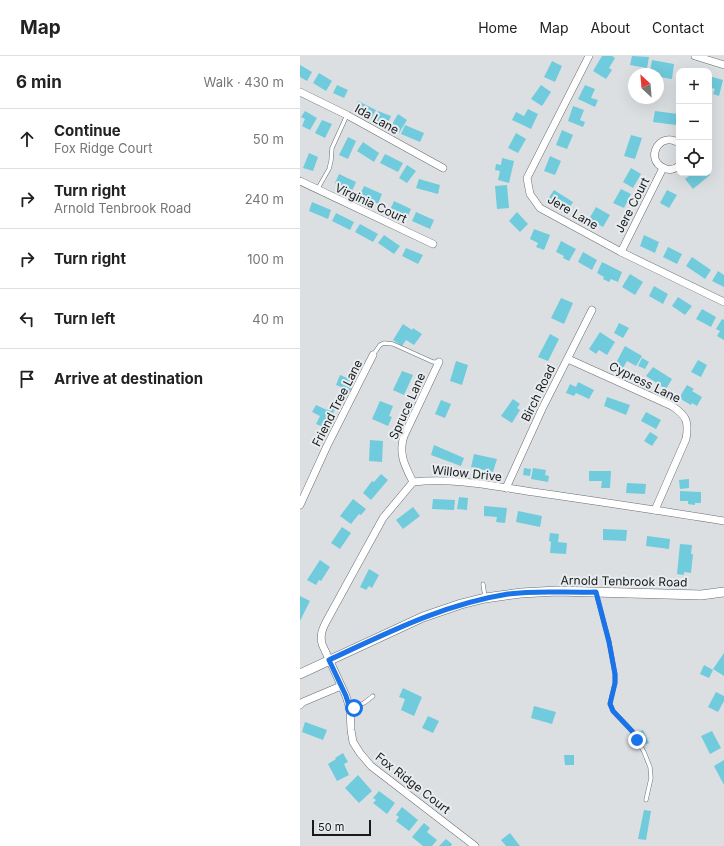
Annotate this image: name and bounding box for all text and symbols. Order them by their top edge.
text: Map [20,16,61,39]
text: Home [478,19,517,36]
text: Map [539,19,569,36]
text: About [591,19,630,36]
text: Contact [652,19,704,36]
north arrow [628,68,664,104]
map controls [676,68,712,176]
button: + [676,68,712,104]
text: 6 min [16,72,62,92]
text: Walk · 430 m [204,74,284,90]
street label: Ida Lane [352,101,402,137]
button: − [676,104,712,140]
text: Continue [54,121,121,140]
icon: ahead [16,128,38,150]
text: 50 m [253,131,284,147]
text: Fox Ridge Court [54,140,152,156]
button: locate [676,140,712,176]
street label: Jere Court [612,175,652,235]
street label: Virginia Court [333,180,409,226]
text: Turn right [54,181,126,200]
icon: right [16,188,38,210]
text: 240 m [245,191,284,207]
street label: Jere Lane [545,191,601,233]
text: Arnold Tenbrook Road [54,200,191,216]
icon: right [16,248,38,270]
text: Turn right [54,249,126,268]
text: 100 m [247,251,284,267]
icon: left [16,308,38,330]
text: Turn left [54,309,115,328]
text: 40 m [252,311,284,327]
street label: Friend Tree Lane [309,357,365,449]
street label: Cypress Lane [607,358,683,406]
street label: Birch Road [518,362,558,424]
icon: arrive [16,368,38,390]
text: Arrive at destination [54,369,203,388]
street label: Spruce Lane [386,370,428,442]
street label: Willow Drive [431,462,503,484]
street label: Arnold Tenbrook Road [560,572,688,590]
route start [345,699,363,717]
route end [628,731,646,749]
street label: Fox Ridge Court [373,749,453,817]
scale bar [312,818,371,837]
text: 50 m [318,820,344,834]

